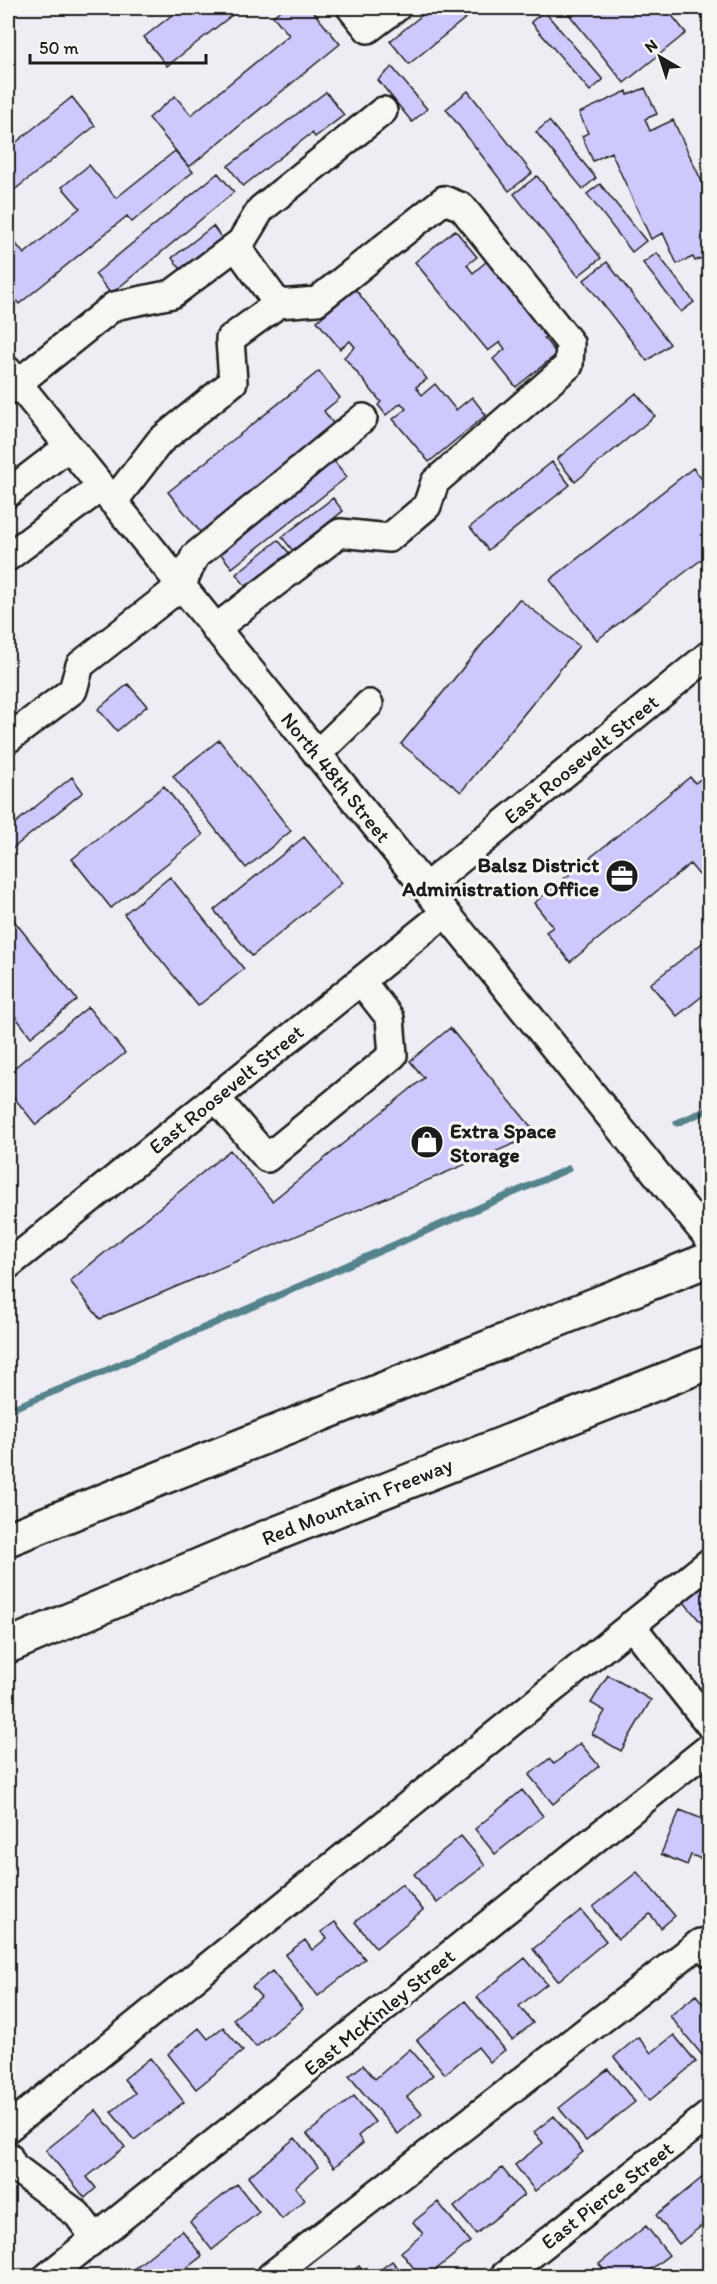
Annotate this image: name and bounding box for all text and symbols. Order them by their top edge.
scale bar [30,27,206,65]
north arrow [630,27,690,87]
text: N [641,35,661,57]
text: 50 m [39,37,79,59]
street label: East Roosevelt Street [499,689,663,829]
street label: North 48th Street [276,707,396,847]
place label: Balsz District Administration Office [401,852,599,901]
office icon: Balsz District Administration Office [604,858,640,894]
street label: East Roosevelt Street [144,1019,308,1159]
place label: Extra Space Storage [450,1118,556,1168]
shop icon: Extra Space Storage [409,1124,445,1160]
street label: Red Mountain Freeway [258,1451,456,1551]
street label: East McKinley Street [298,1943,460,2081]
street label: East Pierce Street [536,2136,678,2254]

